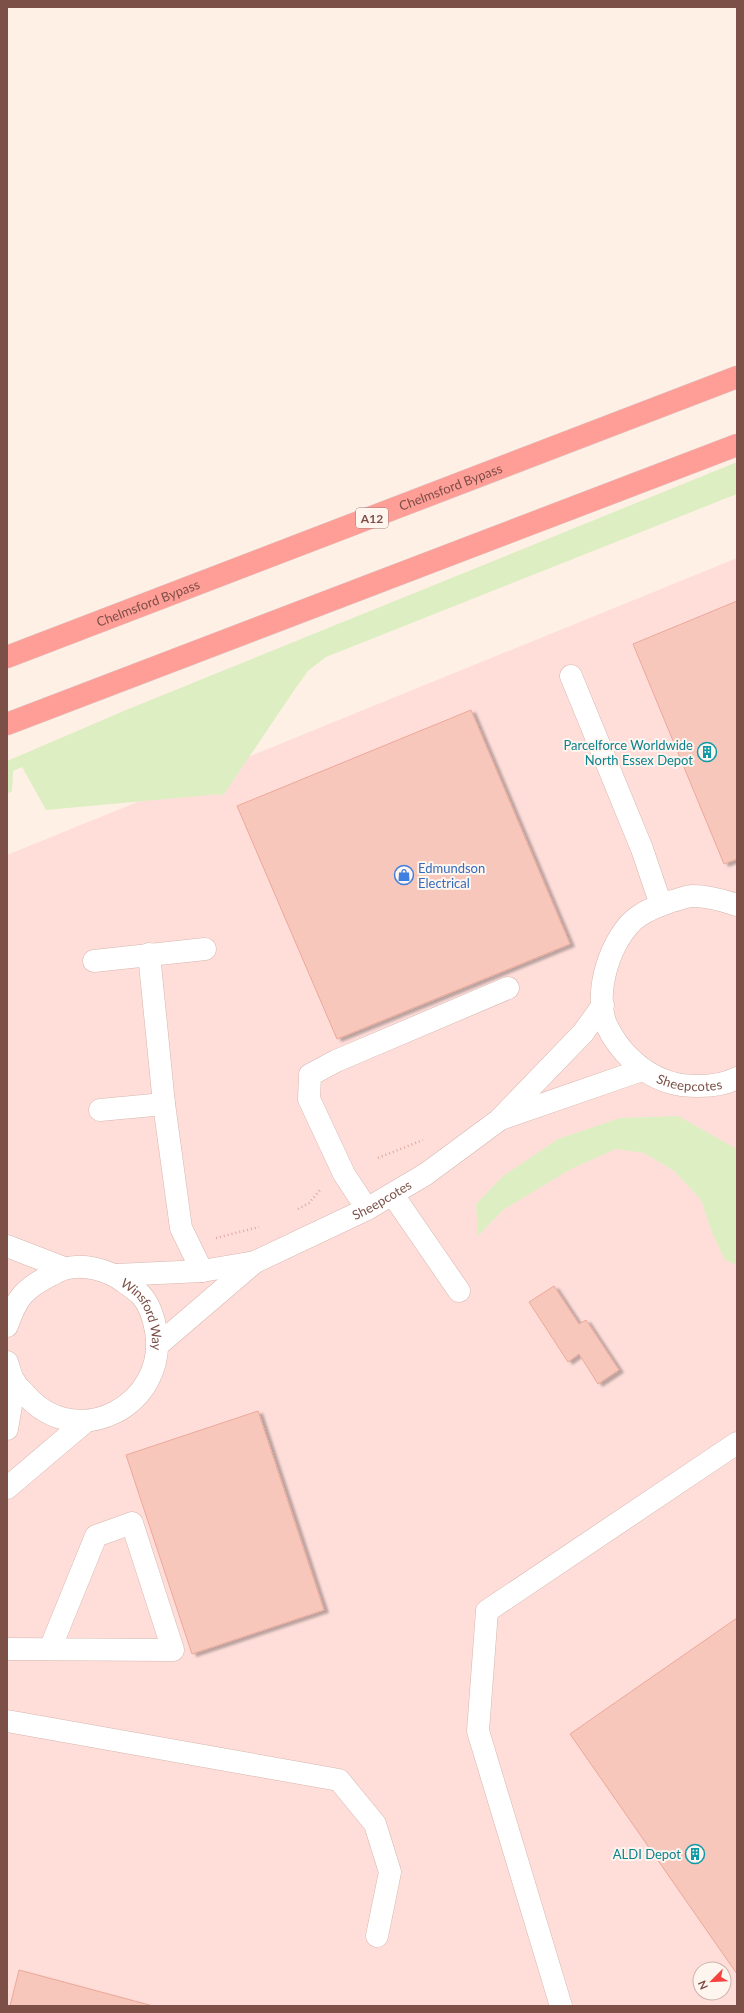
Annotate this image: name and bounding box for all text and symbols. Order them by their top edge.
street label: Chelmsford Bypass [397,460,505,514]
road number: A12 [356,508,388,528]
street label: Chelmsford Bypass [94,576,202,630]
place label: Parcelforce Worldwide North Essex Depot [564,737,693,768]
building icon: Parcelforce Worldwide North Essex Depot [696,741,718,763]
place label: Edmundson Electrical [418,860,485,891]
shop icon: Edmundson Electrical [393,864,415,886]
street label: Sheepcotes [654,1070,724,1094]
street label: Sheepcotes [349,1176,415,1223]
street label: Winsford Way [118,1274,165,1351]
building icon: ALDI Depot [684,1843,706,1865]
place label: ALDI Depot [613,1846,681,1862]
north arrow [692,1961,732,2001]
text: N [695,1979,710,1992]

